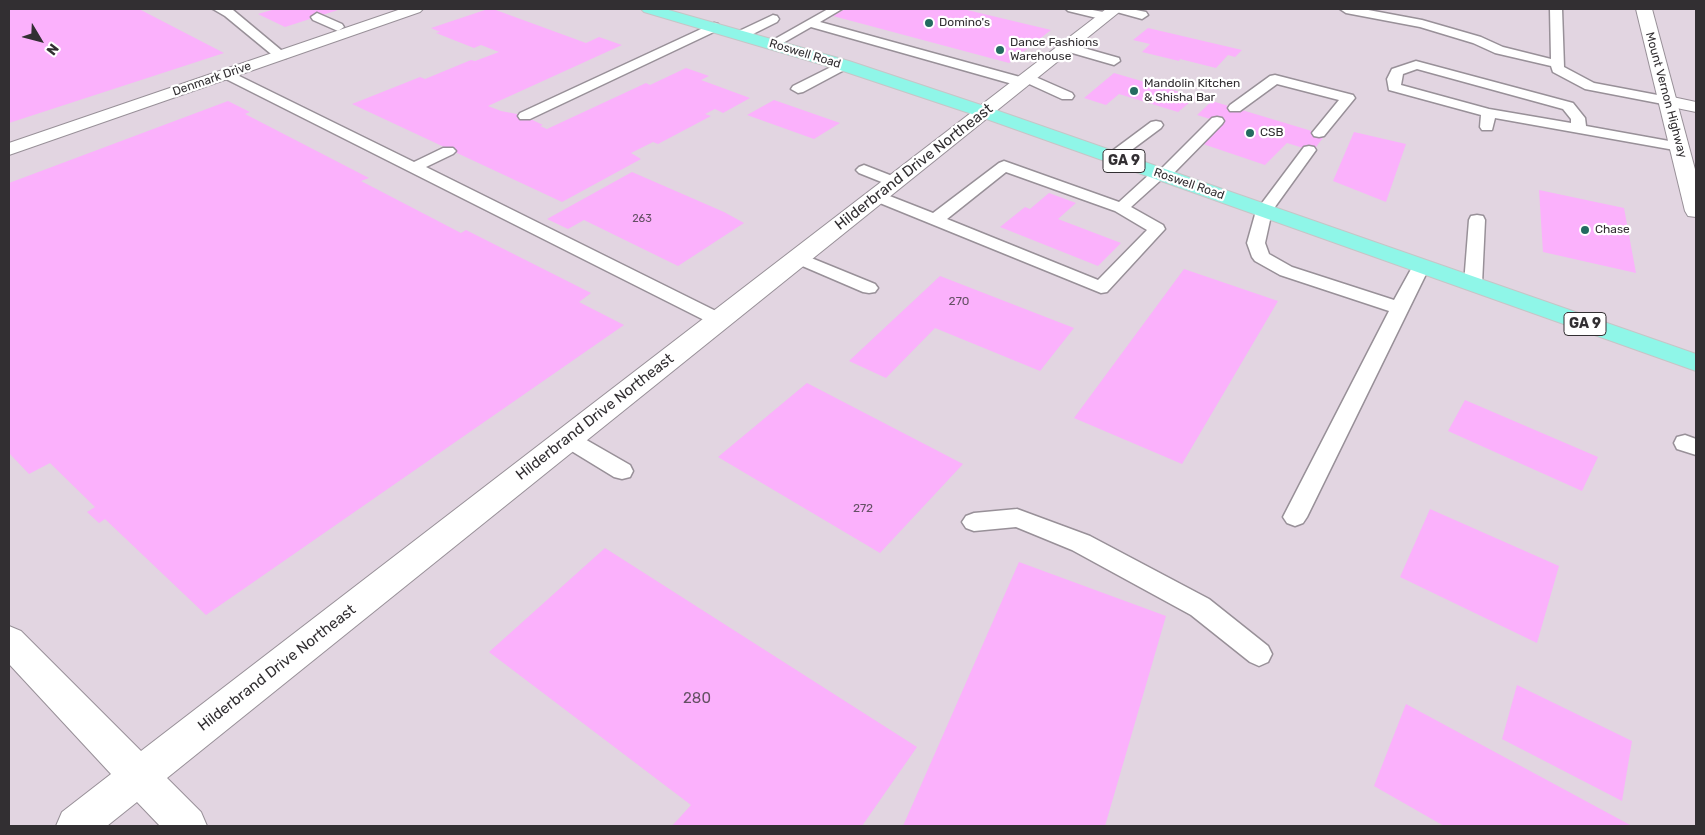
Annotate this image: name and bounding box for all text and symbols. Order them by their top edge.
north arrow [15,15,65,65]
place label: Domino's [939,16,990,30]
marker: Domino's [923,17,935,29]
street label: Mount Vernon Highway [1642,30,1690,160]
street label: Roswell Road [768,36,842,72]
place label: Dance Fashions Warehouse [1010,36,1098,64]
text: N [43,40,62,58]
marker: Dance Fashions Warehouse [994,44,1006,56]
street label: Denmark Drive [171,59,253,99]
place label: Mandolin Kitchen & Shisha Bar [1144,77,1240,105]
marker: Mandolin Kitchen & Shisha Bar [1128,85,1140,97]
street label: Hilderbrand Drive Northeast [832,100,996,234]
place label: CSB [1260,126,1283,140]
marker: CSB [1244,127,1256,139]
road number: GA 9 [1103,150,1145,172]
street label: Roswell Road [1152,165,1226,203]
house number: 263 [632,212,652,226]
place label: Chase [1595,223,1630,237]
marker: Chase [1579,224,1591,236]
house number: 270 [949,295,969,309]
road number: GA 9 [1564,312,1606,336]
street label: Hilderbrand Drive Northeast [513,350,677,484]
house number: 272 [853,502,873,516]
street label: Hilderbrand Drive Northeast [195,601,359,735]
house number: 280 [683,690,711,708]

